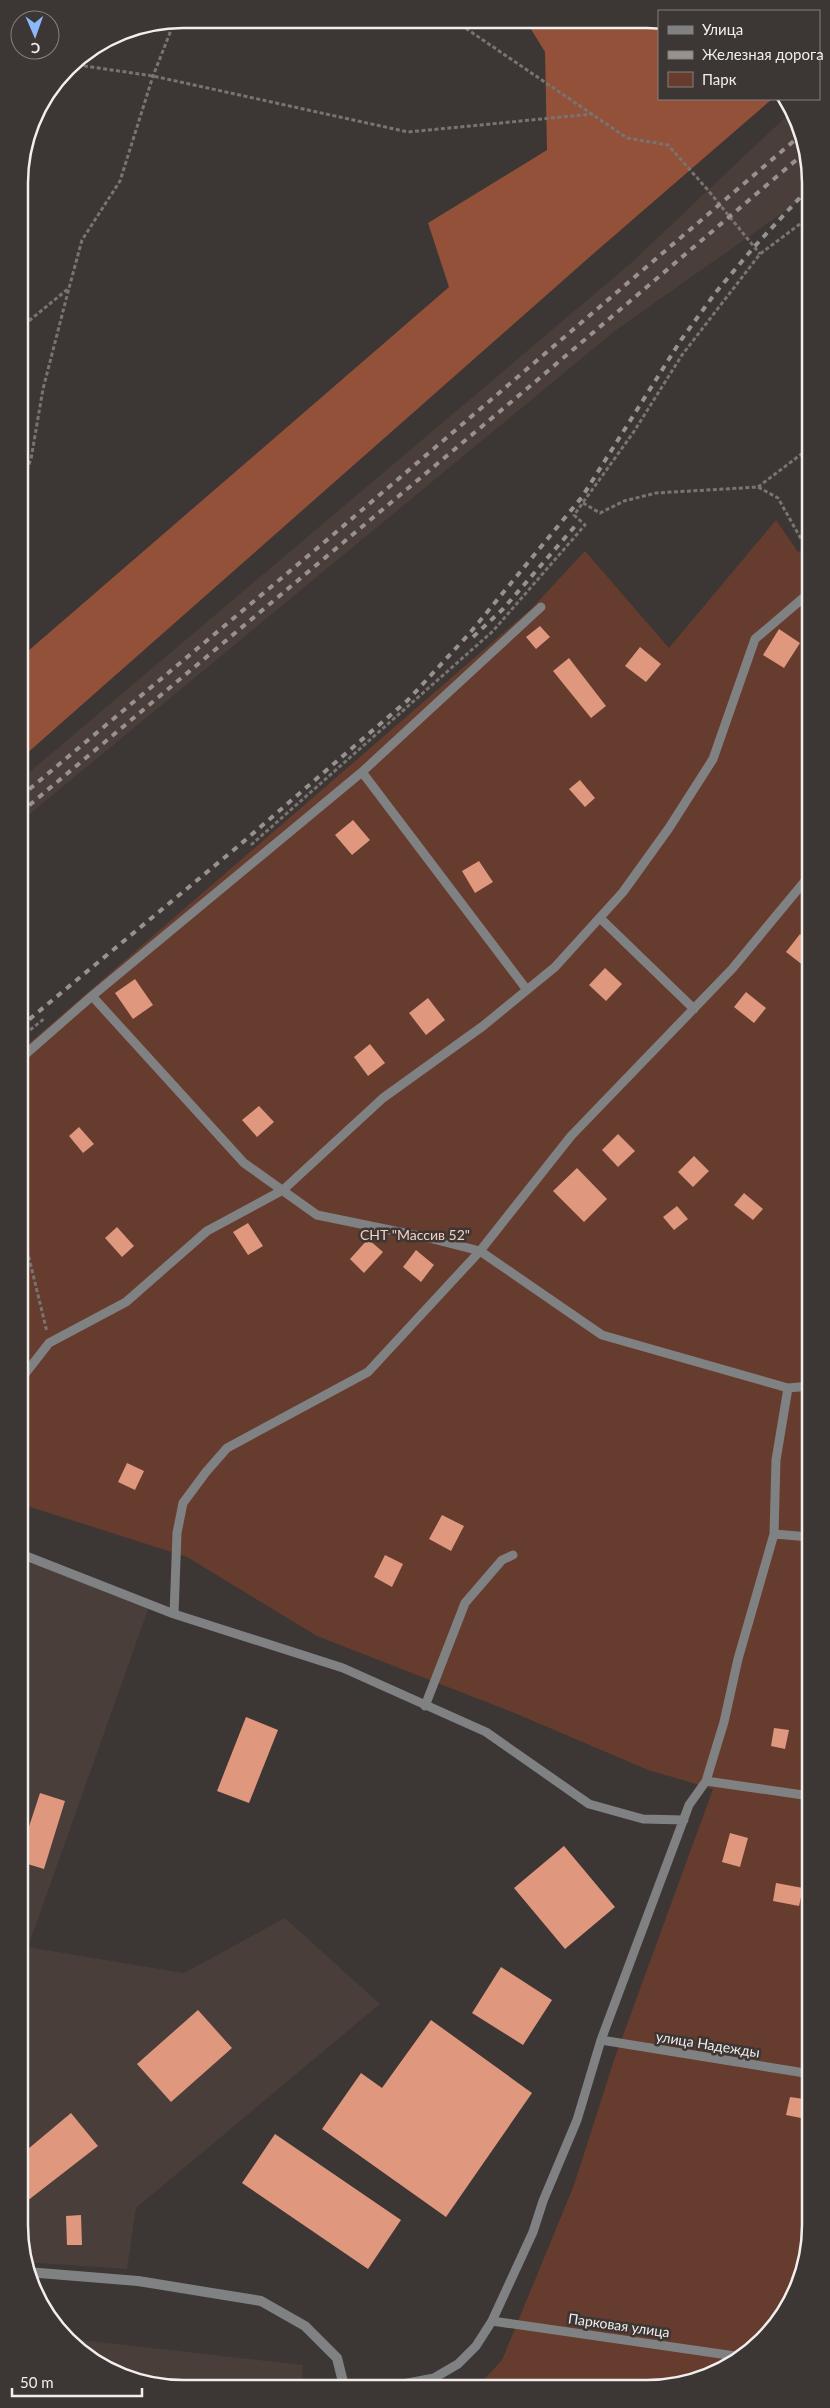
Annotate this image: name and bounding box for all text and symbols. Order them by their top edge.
north arrow [10,10,60,60]
legend [658,10,820,100]
text: Улица [702,20,743,38]
text: С [30,40,40,57]
text: Железная дорога [702,45,824,63]
text: Парк [702,70,737,88]
park label: СНТ "Массив 52" [360,1226,470,1243]
street label: улица Надежды [655,2027,761,2061]
street label: Парковая улица [567,2309,671,2341]
scale bar [12,2366,142,2398]
text: 50 m [20,2373,54,2391]

